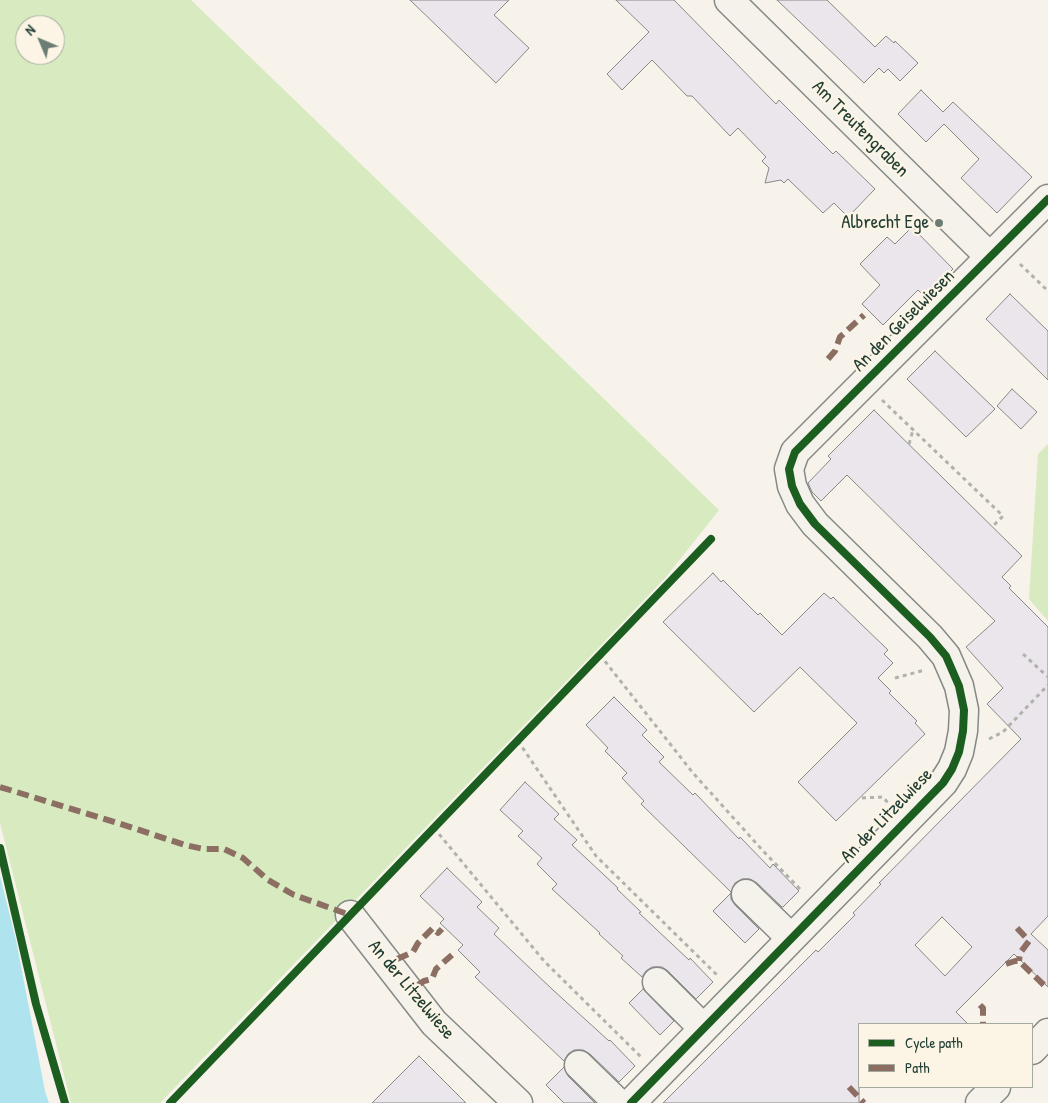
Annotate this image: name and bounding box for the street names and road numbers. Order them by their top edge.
street label: Am Treutengraben [807,76,913,182]
street label: An den Geiselwiesen [848,265,960,377]
street label: An der Litzelwiese [836,764,938,868]
street label: An der Litzelwiese [363,936,459,1044]

